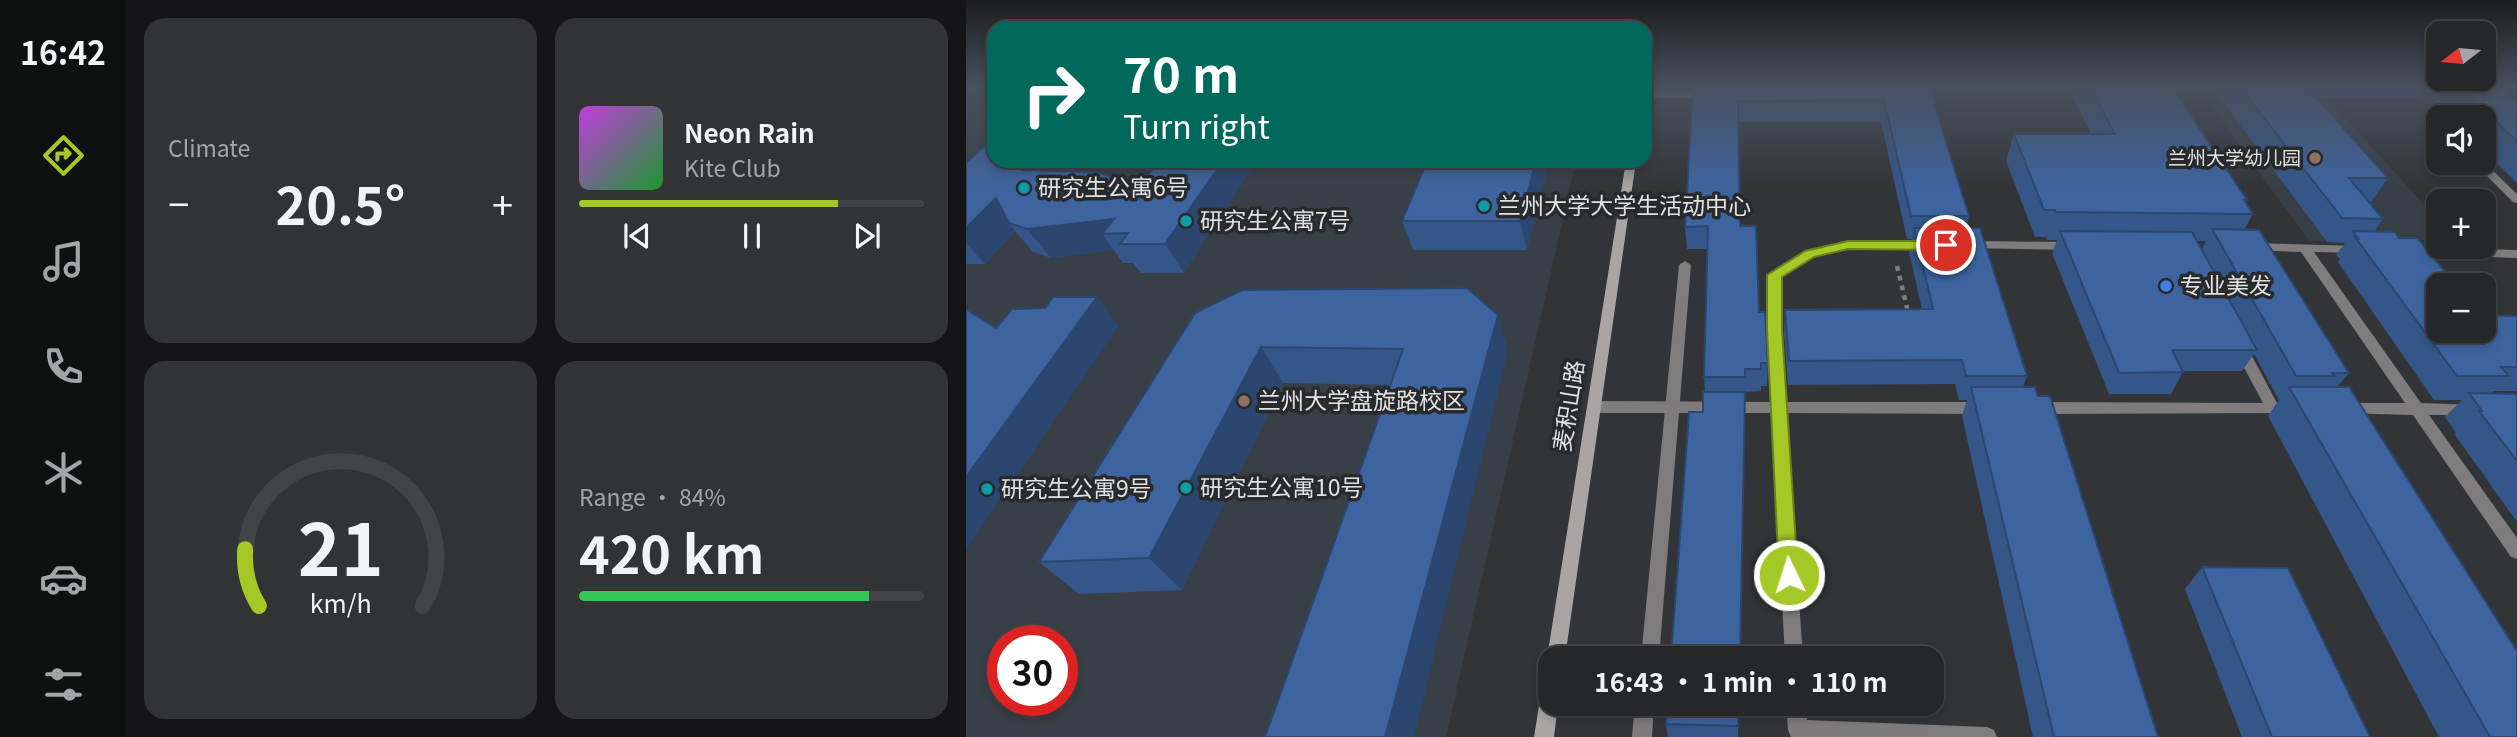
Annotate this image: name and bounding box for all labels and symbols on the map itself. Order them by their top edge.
north arrow [2426,21,2496,91]
place label: 兰州大学幼儿园 [2168,143,2301,170]
marker: 兰州大学幼儿园 [2307,150,2323,166]
place label: 研究生公寓6号 [1038,169,1189,203]
marker: 研究生公寓6号 [1016,180,1032,196]
place label: 兰州大学大学生活动中心 [1498,187,1751,221]
marker: 兰州大学大学生活动中心 [1476,198,1492,214]
place label: 研究生公寓7号 [1200,202,1351,236]
marker: 研究生公寓7号 [1178,213,1194,229]
pin [1916,215,1976,275]
place label: 专业美发 [2180,267,2272,301]
marker: 专业美发 [2158,278,2174,294]
street label: 麦积山路 [1543,358,1591,454]
place label: 兰州大学盘旋路校区 [1258,382,1465,416]
marker: 兰州大学盘旋路校区 [1236,393,1252,409]
place label: 研究生公寓10号 [1200,469,1364,503]
place label: 研究生公寓9号 [1001,470,1152,504]
marker: 研究生公寓10号 [1178,480,1194,496]
marker: 研究生公寓9号 [979,481,995,497]
position arrow [1752,538,1826,612]
speed limit sign: 30 [987,625,1078,716]

